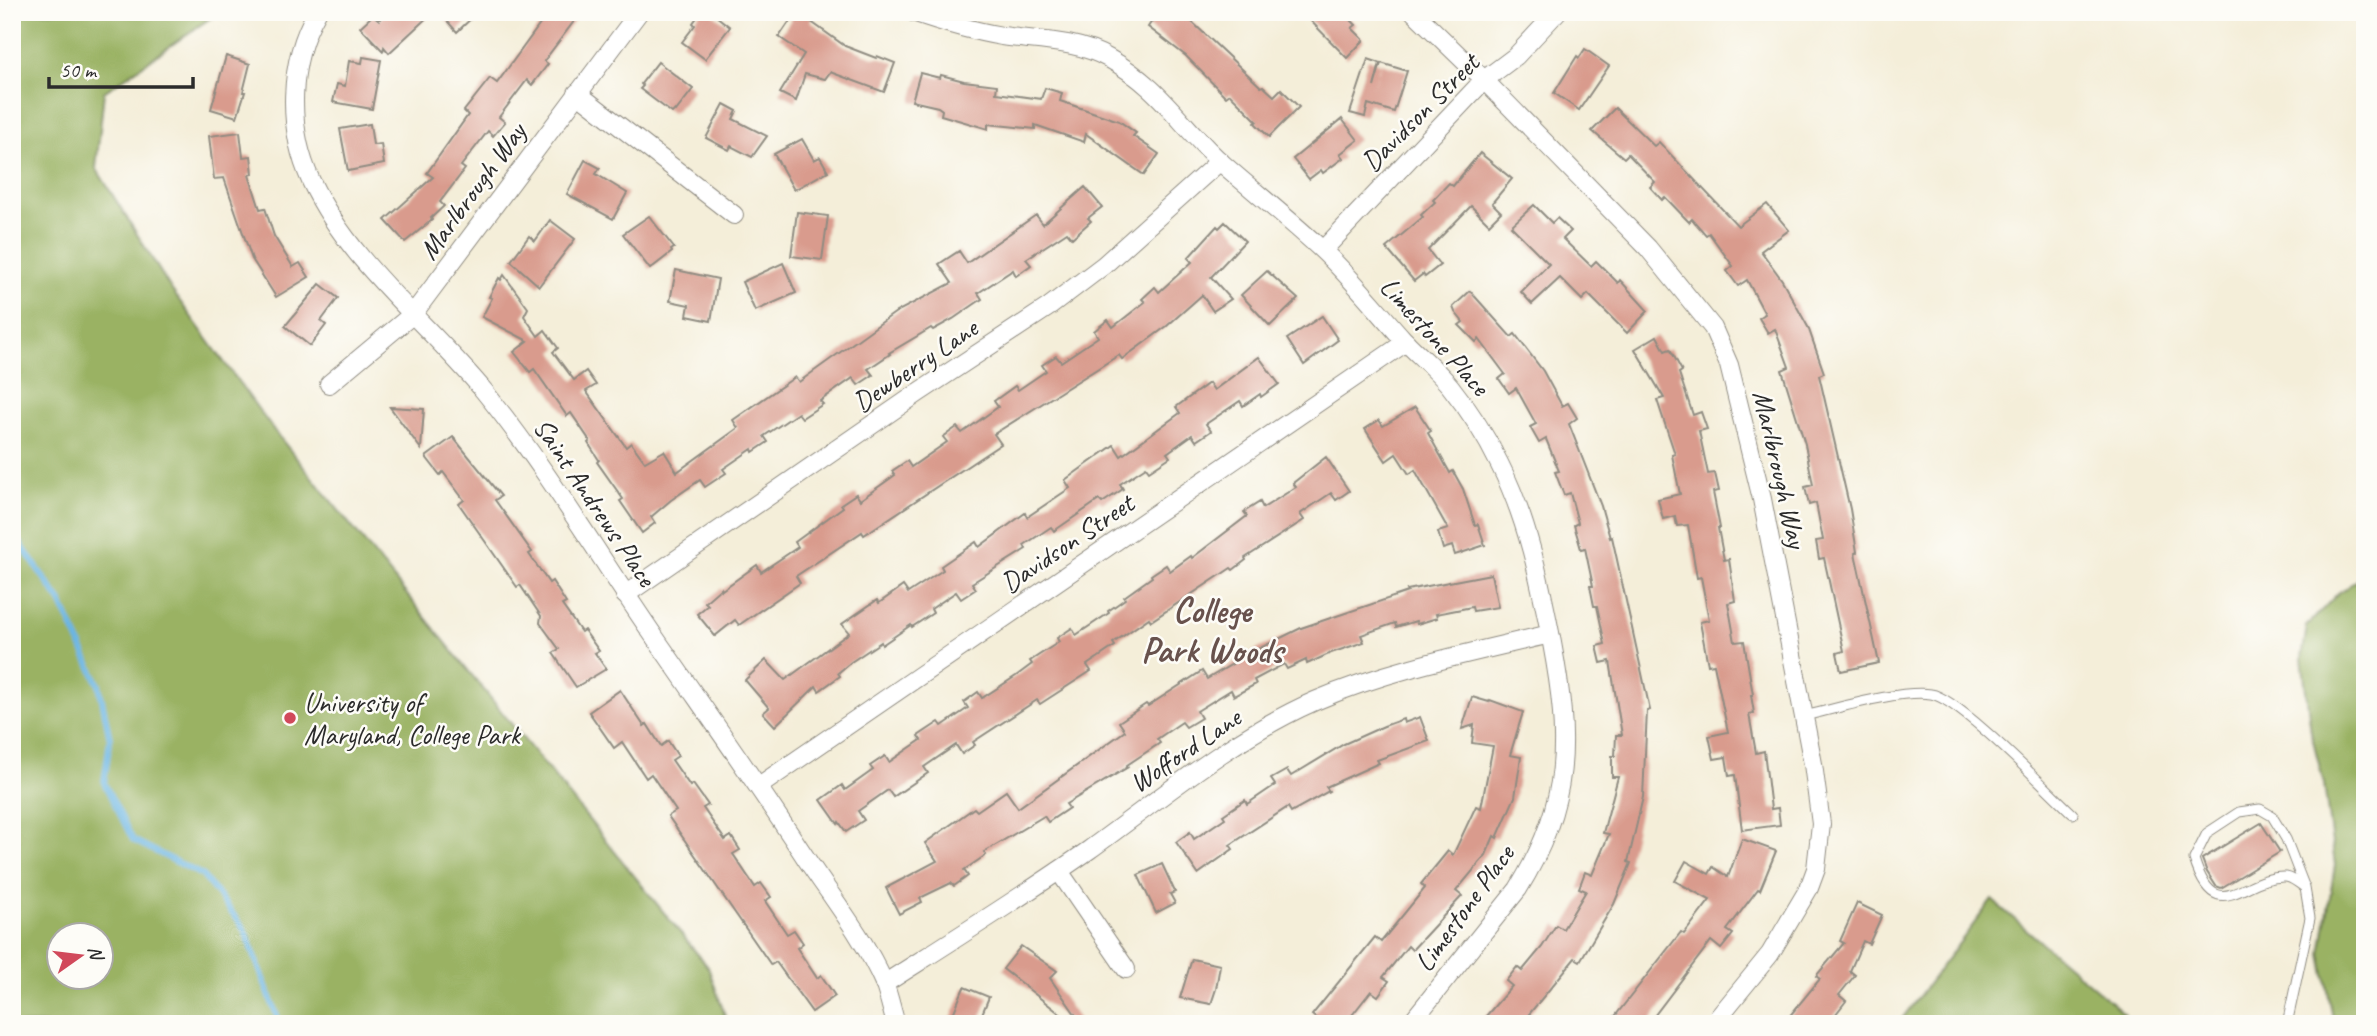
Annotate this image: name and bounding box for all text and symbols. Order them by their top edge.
street label: Davidson Street [1354,44,1488,178]
scale bar [49,46,192,90]
text: 50 m [60,57,98,83]
street label: Marlbrough Way [411,114,535,266]
street label: Limestone Place [1373,269,1499,404]
street label: Dewberry Lane [846,309,986,419]
street label: Marlbrough Way [1745,387,1816,554]
street label: Saint Andrews Place [526,411,665,594]
street label: Davidson Street [994,484,1142,600]
district label: College Park Woods [1141,588,1287,673]
place label: University of Maryland, College Park [304,685,522,752]
street label: Wofford Lane [1123,699,1249,800]
marker: University of Maryland, College Park [282,710,298,726]
street label: Limestone Place [1406,836,1523,978]
north arrow [46,920,116,990]
text: N [82,944,109,964]

